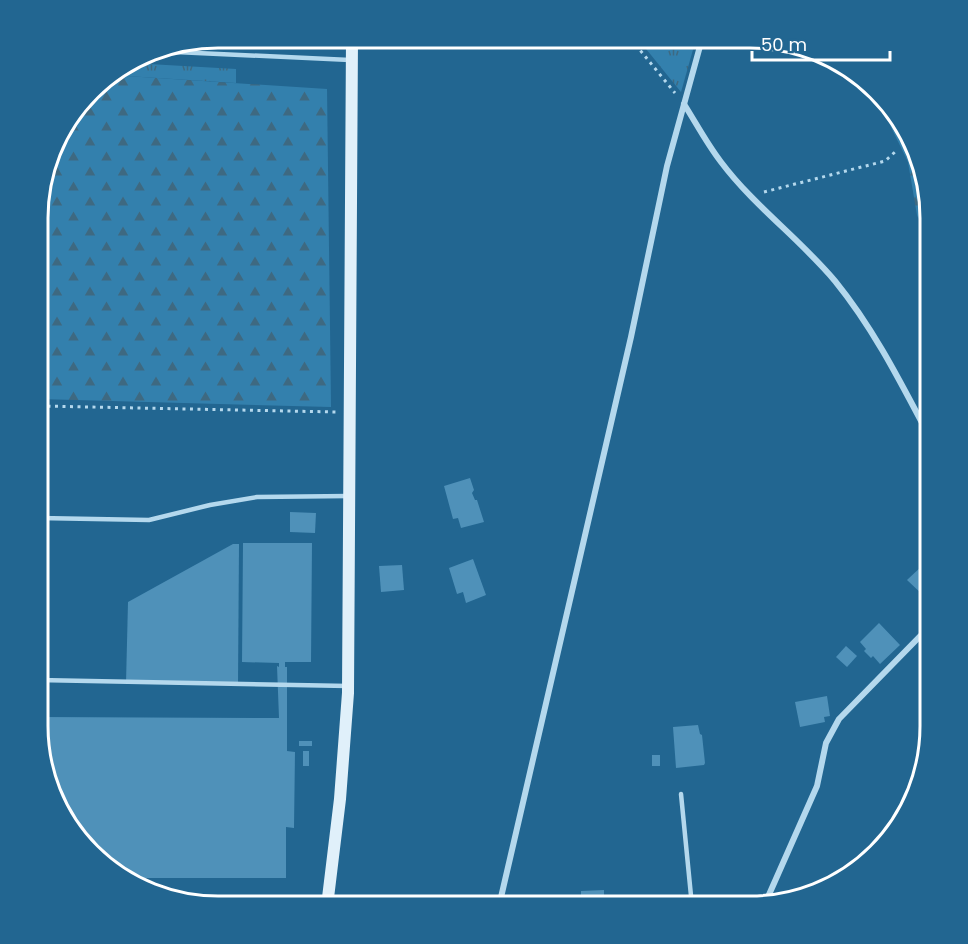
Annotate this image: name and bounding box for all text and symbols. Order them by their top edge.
scale bar [752,24,890,62]
text: 50 m [761,32,807,57]

